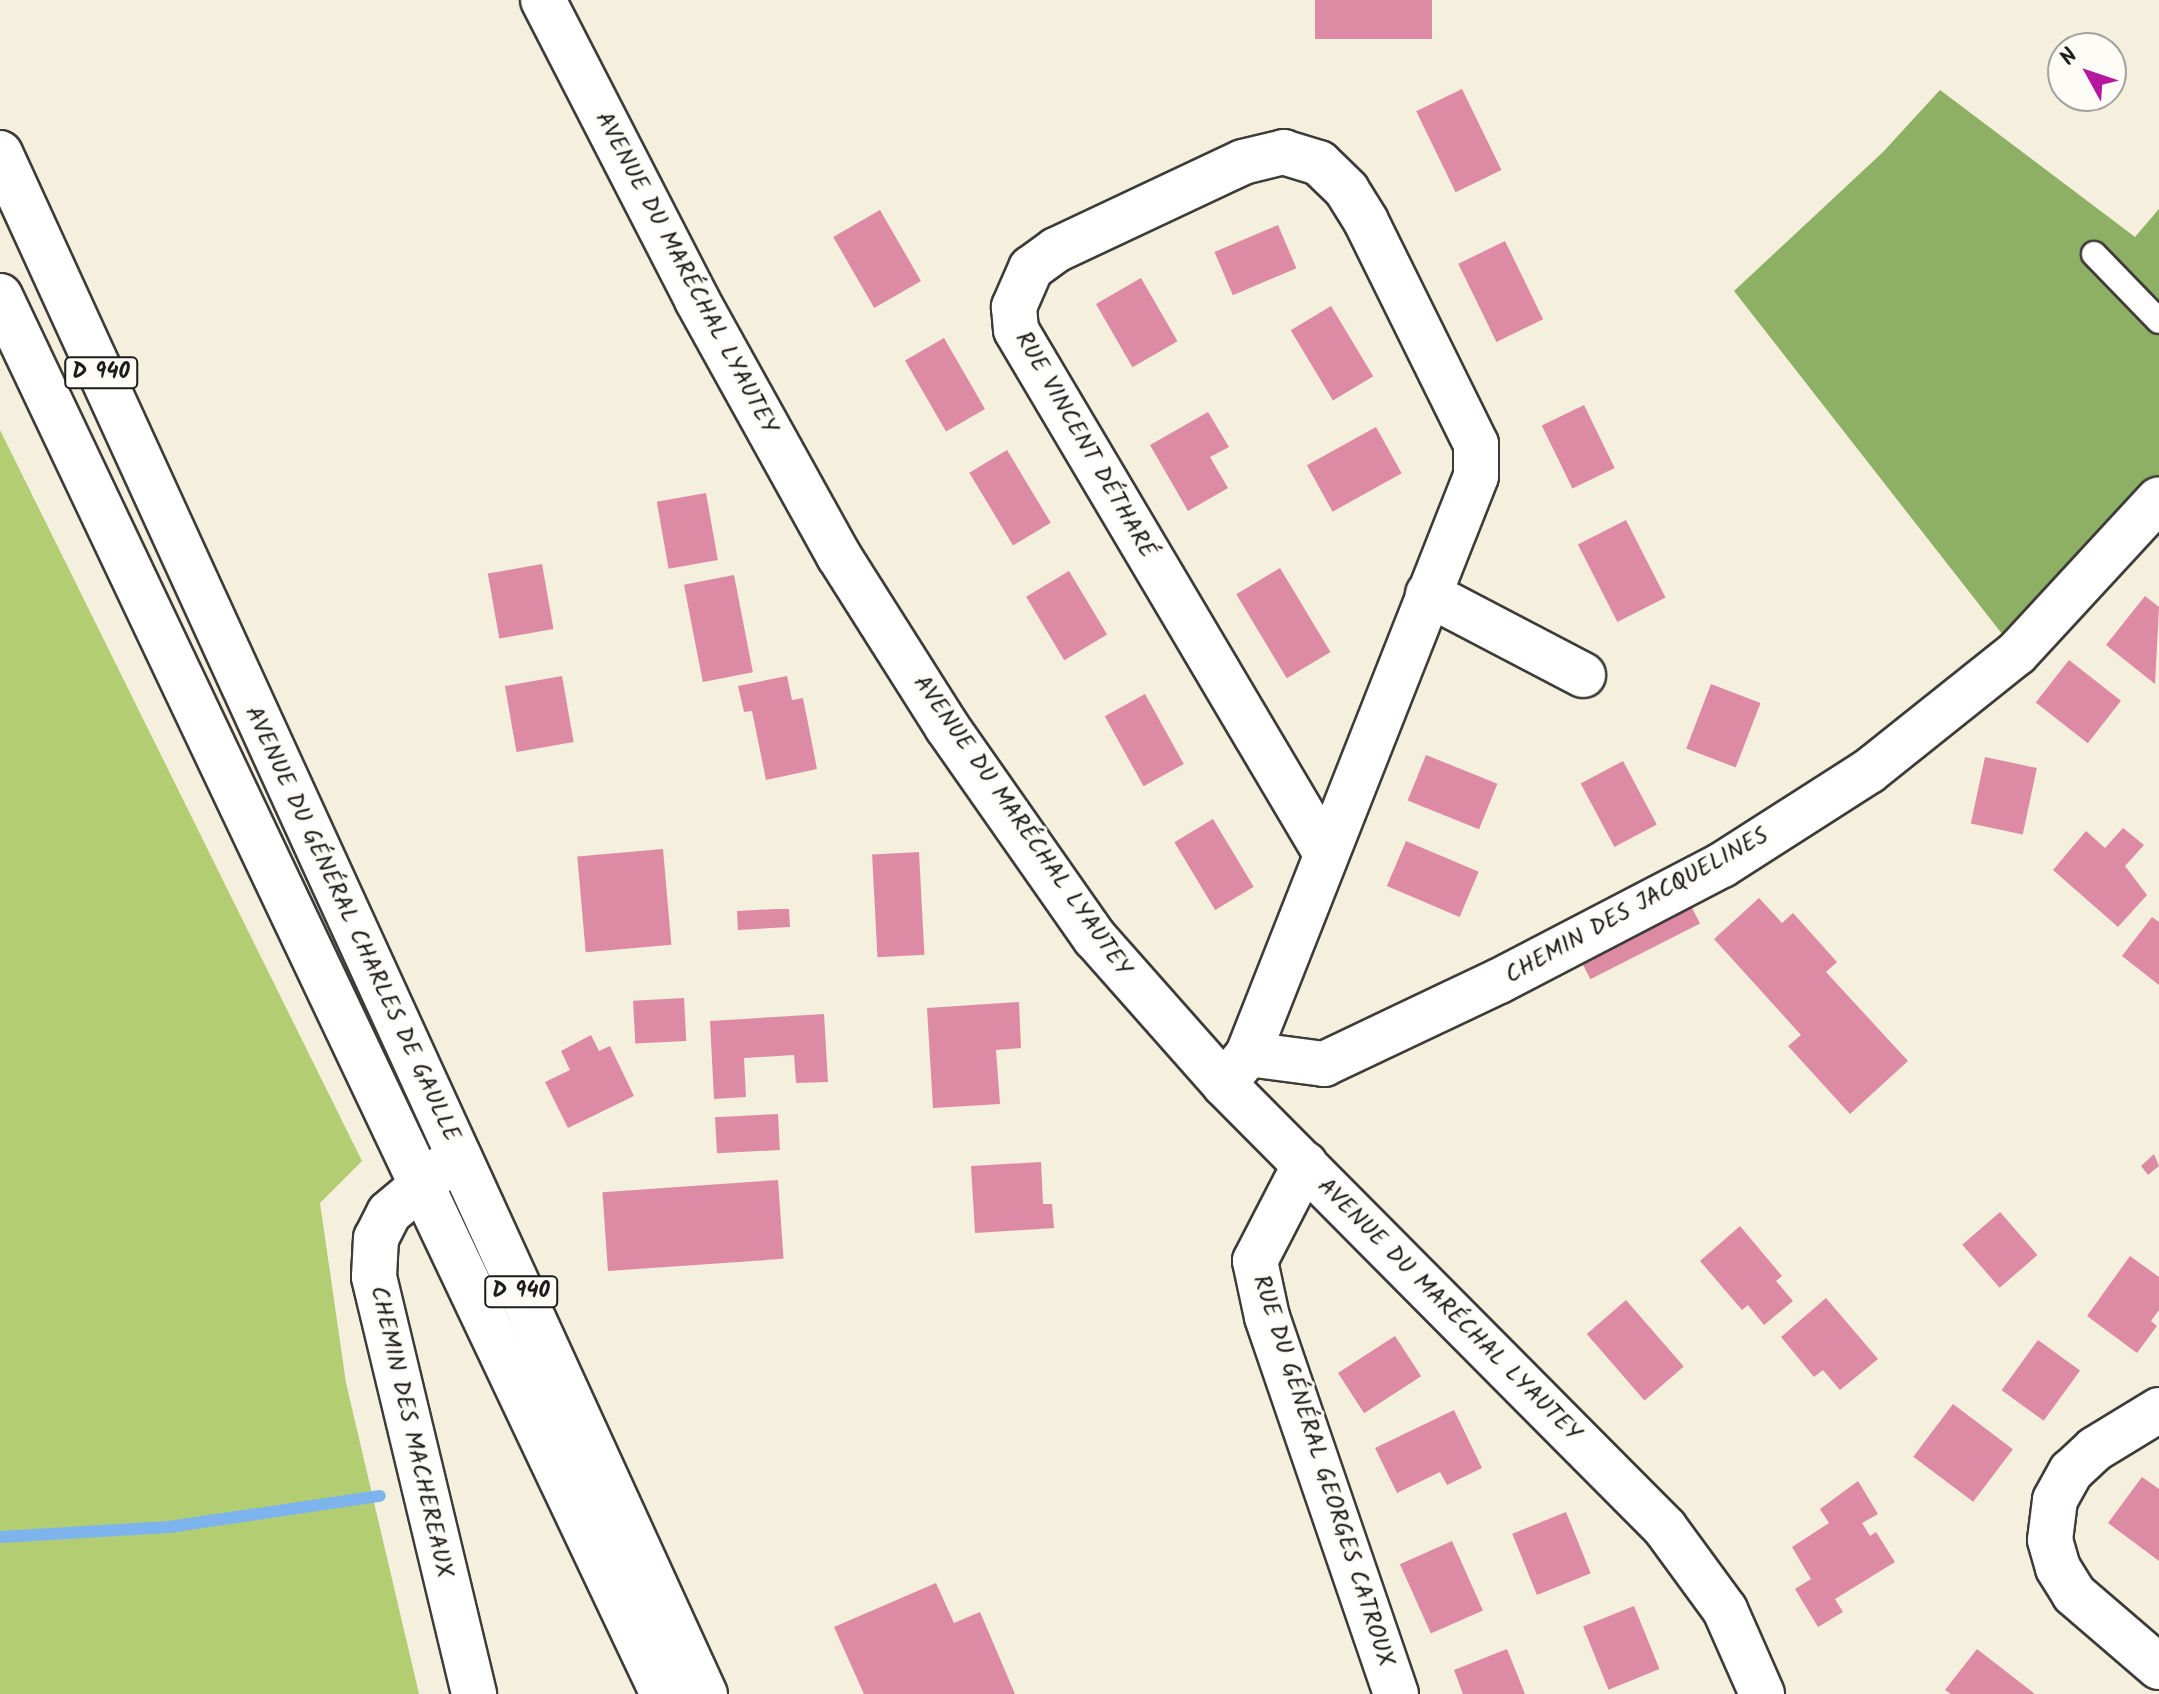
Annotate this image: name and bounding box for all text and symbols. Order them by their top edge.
north arrow [2047,32,2127,112]
text: N [2052,41,2088,74]
street label: AVENUE DU MARÉCHAL LYAUTEY [589,107,783,439]
street label: RUE VINCENT DÉTHARÉ [1008,327,1162,563]
road number: D 940 [63,355,139,391]
street label: AVENUE DU MARÉCHAL LYAUTEY [907,670,1137,982]
street label: AVENUE DU GÉNÉRAL CHARLES DE GAULLE [238,702,466,1146]
street label: CHEMIN DES JACQUELINES [1500,822,1774,990]
street label: AVENUE DU MARÉCHAL LYAUTEY [1311,1172,1587,1448]
street label: RUE DU GÉNÉRAL GEORGES CATROUX [1246,1271,1400,1671]
road number: D 940 [483,1274,559,1310]
street label: CHEMIN DES MACHEREAUX [363,1283,459,1581]

